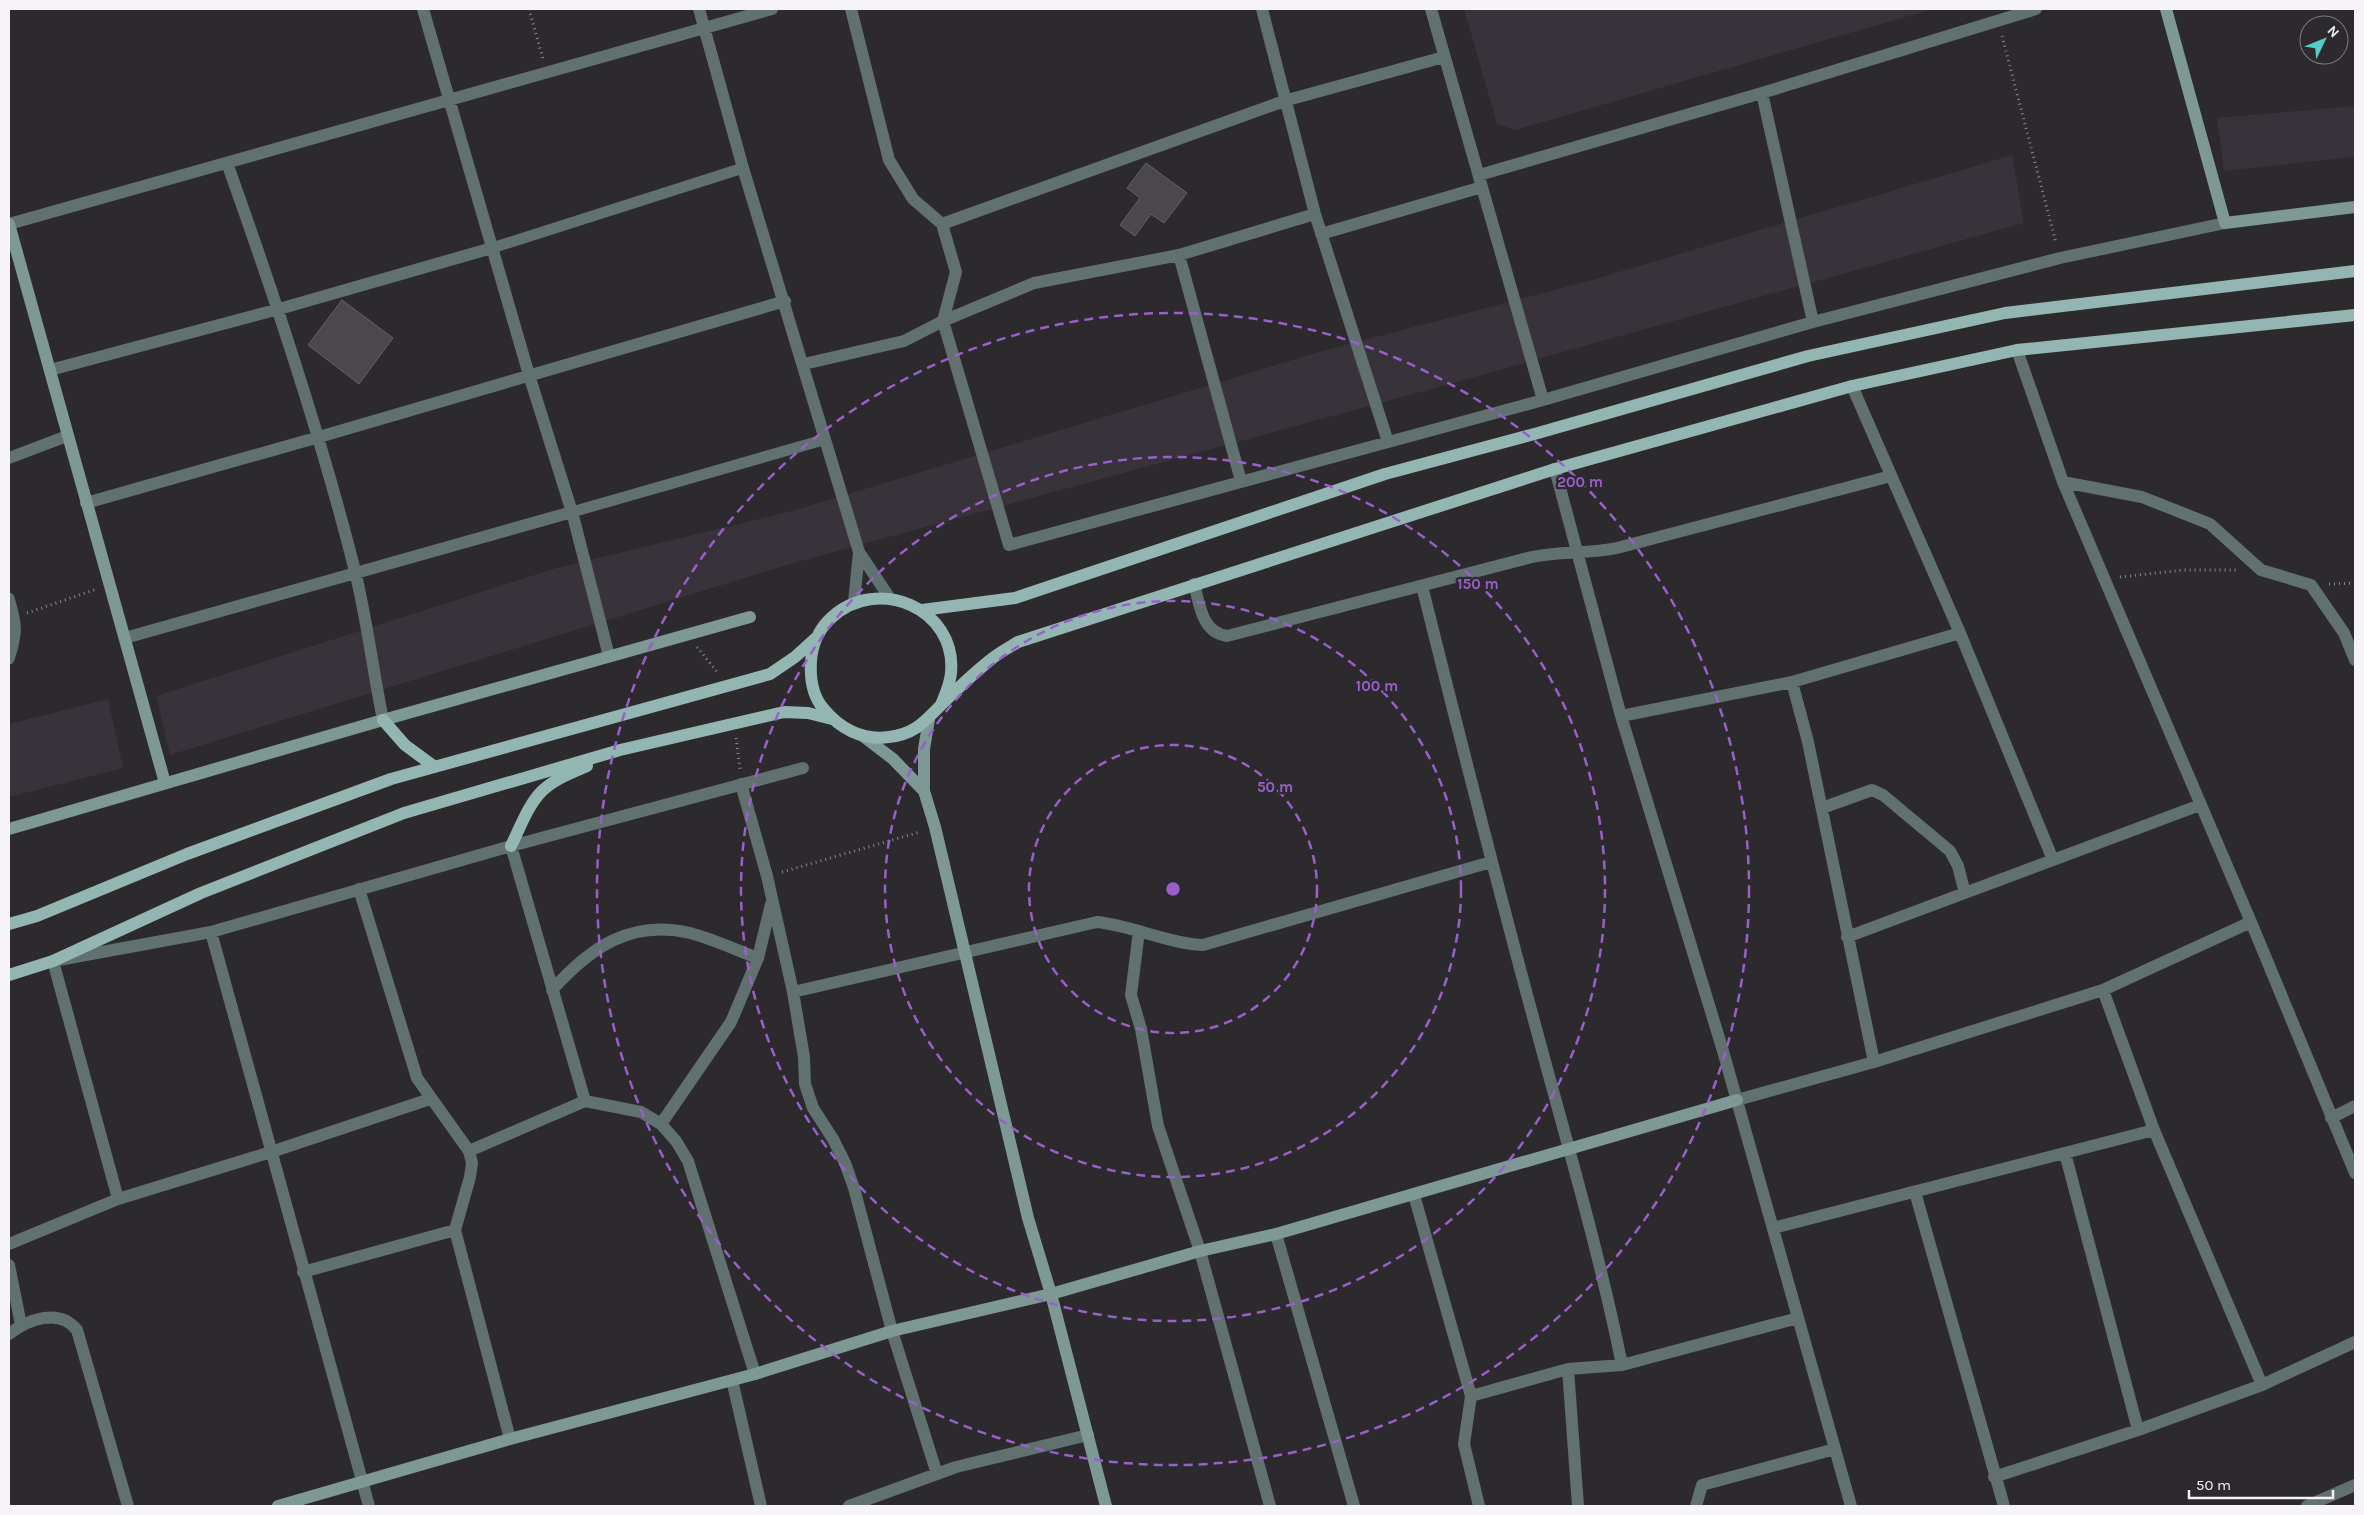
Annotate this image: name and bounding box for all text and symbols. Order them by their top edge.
north arrow [2299,15,2349,65]
text: N [2323,22,2343,41]
text: 200 m [1557,473,1603,491]
text: 150 m [1457,575,1499,593]
text: 100 m [1356,677,1398,695]
text: 50 m [1257,778,1293,796]
centre of rings [1164,880,1182,898]
scale bar [2189,1468,2333,1500]
text: 50 m [2196,1476,2231,1494]

